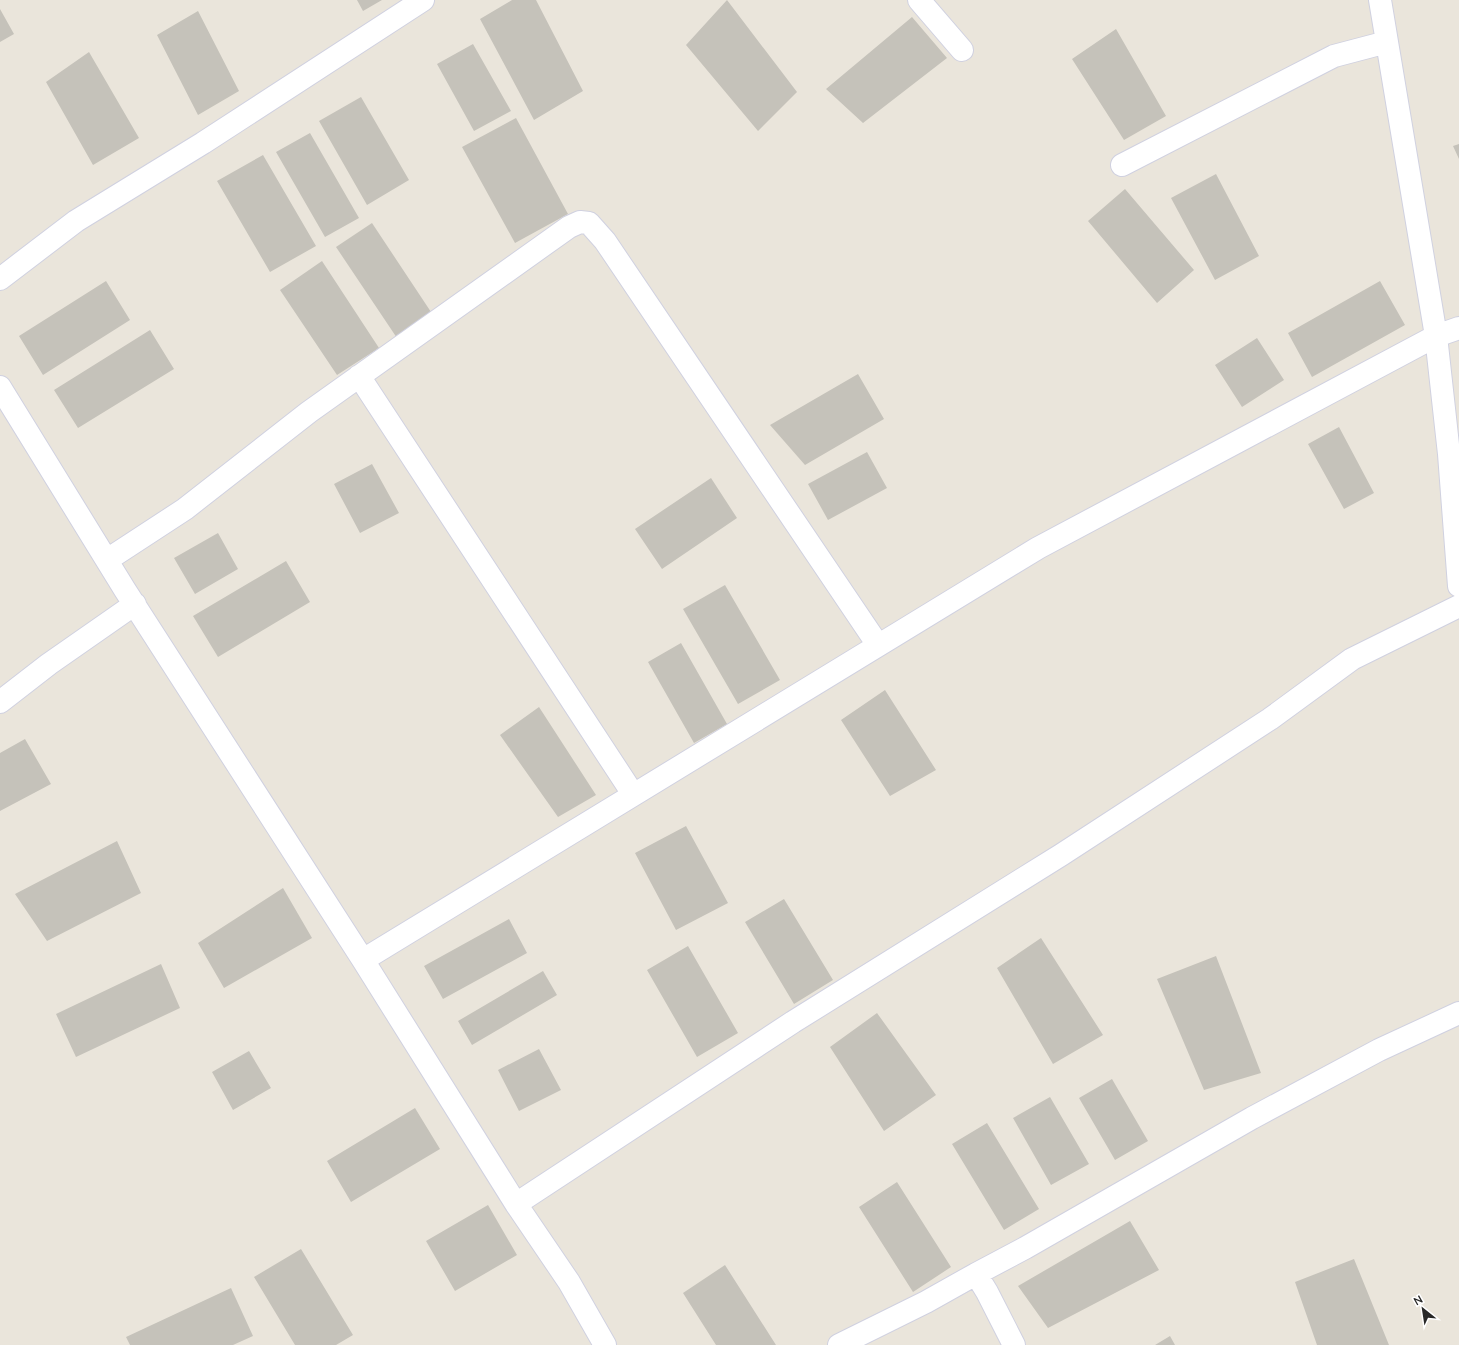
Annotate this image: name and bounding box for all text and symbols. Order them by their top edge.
north arrow [1403,1289,1443,1329]
text: N [1411,1292,1426,1309]

